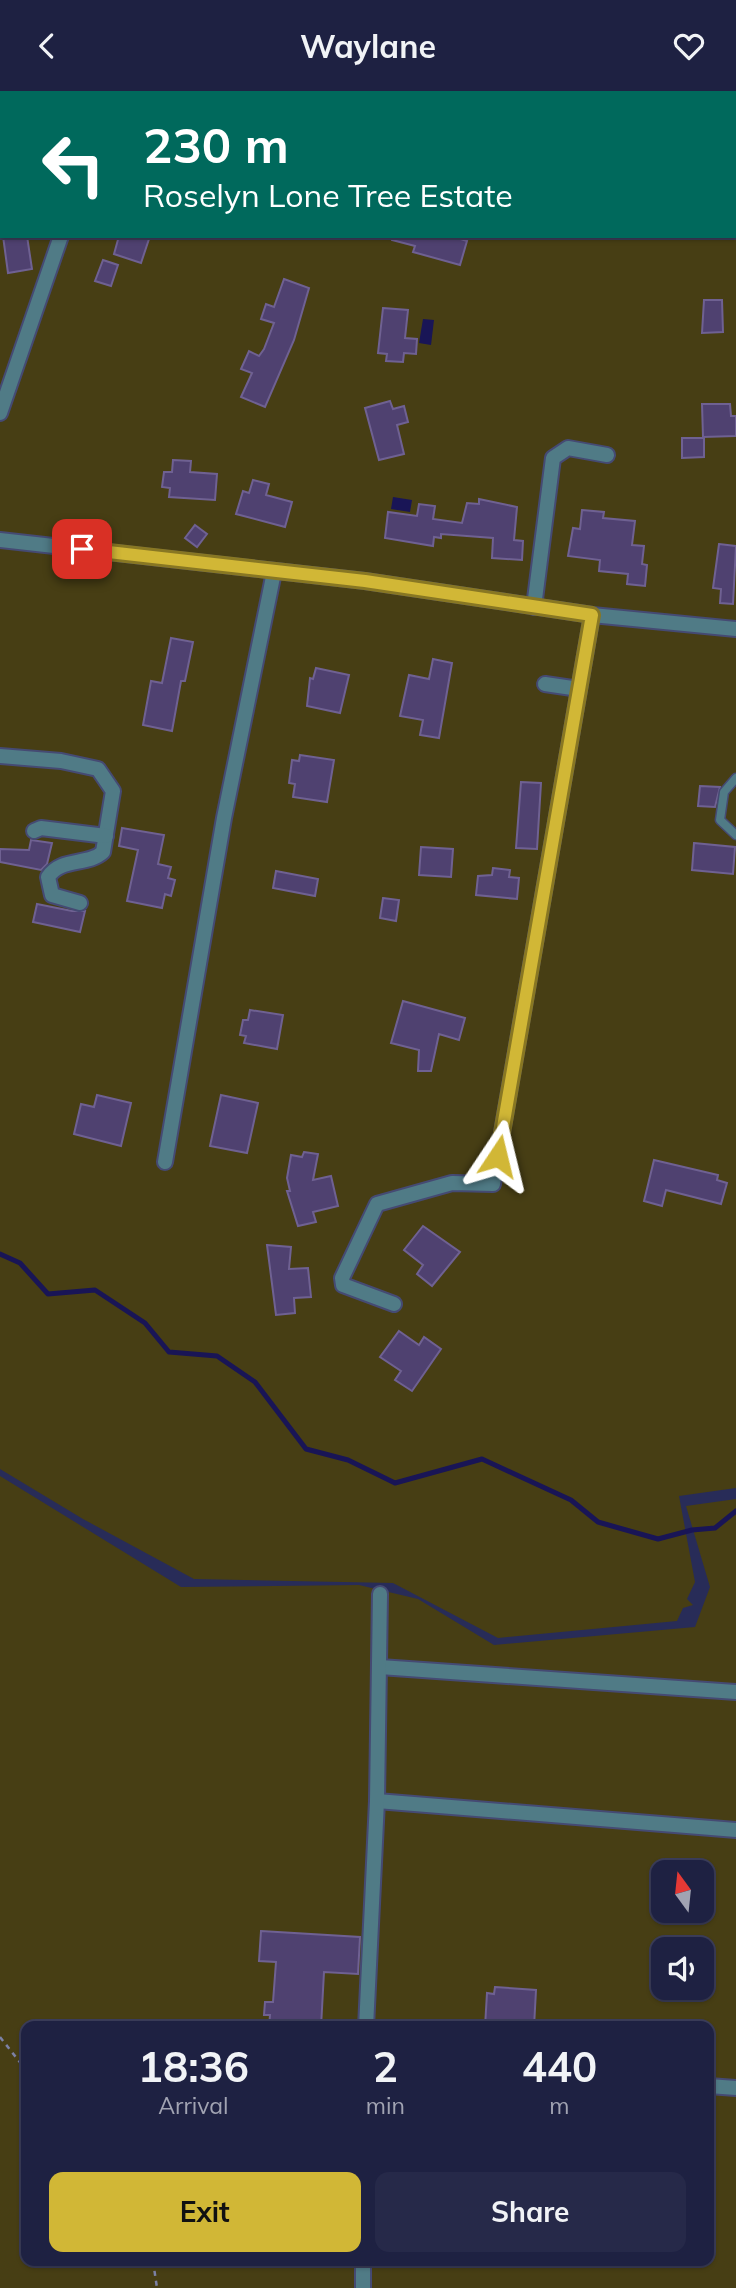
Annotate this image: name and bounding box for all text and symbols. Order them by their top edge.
text: Waylane [300,26,436,66]
icon: back [28,27,66,65]
icon: heart [670,27,708,65]
text: 230 m [143,114,289,175]
icon: left [28,119,119,210]
text: Roselyn Lone Tree Estate [143,175,513,215]
pin [52,519,112,579]
icon: arrive [63,530,101,568]
position arrow [461,1119,535,1193]
north arrow [651,1860,714,1923]
map controls [651,1860,714,2000]
button: sound [651,1937,714,2000]
text: 18:36 [138,2040,249,2093]
text: 2 [373,2040,398,2093]
text: 440 [522,2040,597,2093]
text: Arrival [158,2091,229,2120]
text: min [366,2091,405,2120]
text: m [549,2091,570,2120]
button: Exit [49,2172,361,2252]
button: Share [375,2172,686,2252]

